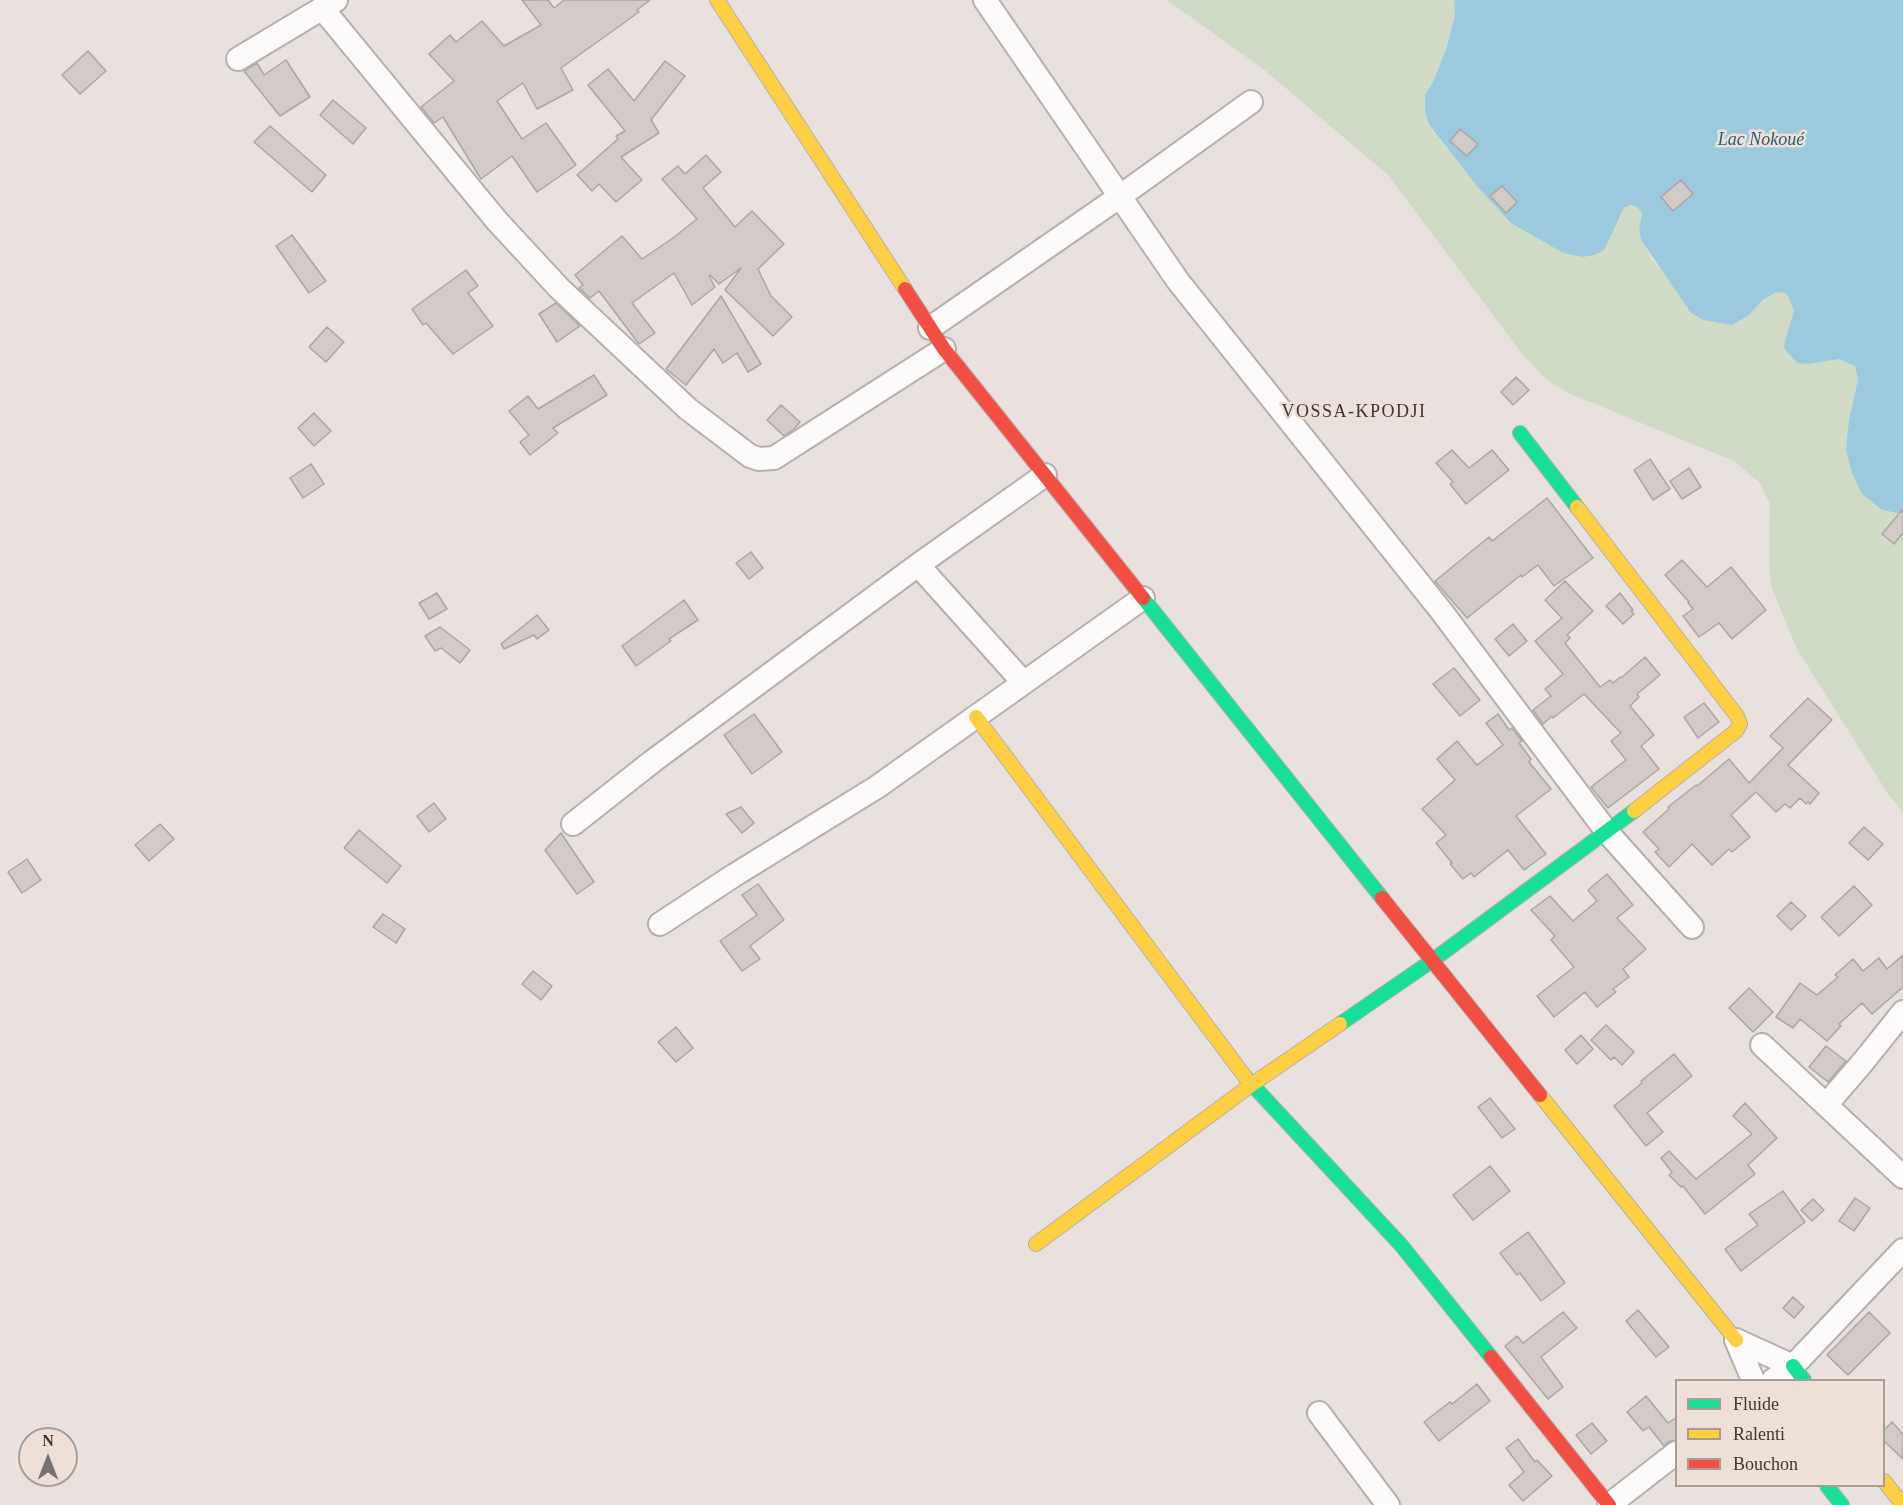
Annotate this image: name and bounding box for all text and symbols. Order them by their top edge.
water label: Lac Nokoué [1718,129,1804,151]
district label: VOSSA-KPODJI [1281,401,1427,423]
legend [1675,1379,1885,1487]
text: Fluide [1733,1394,1779,1414]
text: Ralenti [1733,1424,1785,1444]
north arrow [18,1427,78,1487]
text: N [42,1432,54,1449]
text: Bouchon [1733,1454,1798,1474]

